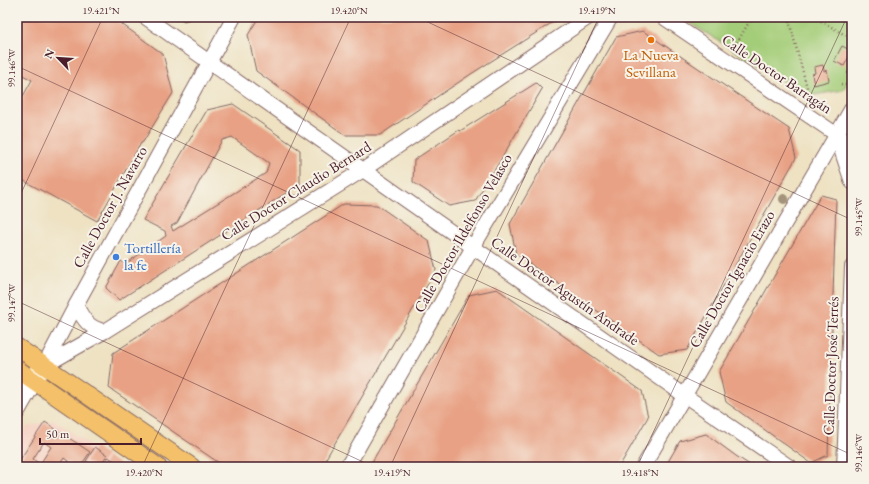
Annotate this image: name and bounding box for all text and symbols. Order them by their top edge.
text: 19.421°N [82,4,120,17]
text: 19.420°N [330,4,368,17]
text: 19.419°N [578,4,616,17]
street label: Calle Doctor Barragán [719,30,836,118]
marker: La Nueva Sevillana [646,35,656,45]
north arrow [38,38,78,78]
place label: La Nueva Sevillana [623,45,679,81]
text: N [41,47,57,61]
text: 99.146°W [5,48,18,87]
street label: Calle Doctor Claudio Bernard [217,136,375,245]
street label: Calle Doctor J. Navarro [68,142,151,271]
street label: Calle Doctor Ildelfonso Velasco [409,150,516,316]
text: 99.145°W [852,197,865,236]
street label: Calle Doctor Ignacio Erazo [684,207,779,351]
street label: Calle Doctor Agustín Andrade [487,232,643,349]
place label: Tortillería la fe [124,238,181,274]
marker: Tortillería la fe [111,252,121,262]
text: 99.147°W [5,283,18,322]
street label: Calle Doctor José Terrés [819,296,842,436]
scale bar [40,420,141,446]
text: 50 m [46,426,70,442]
text: 99.146°W [852,433,865,472]
text: 19.420°N [125,466,163,479]
text: 19.419°N [373,466,411,479]
text: 19.418°N [621,466,659,479]

